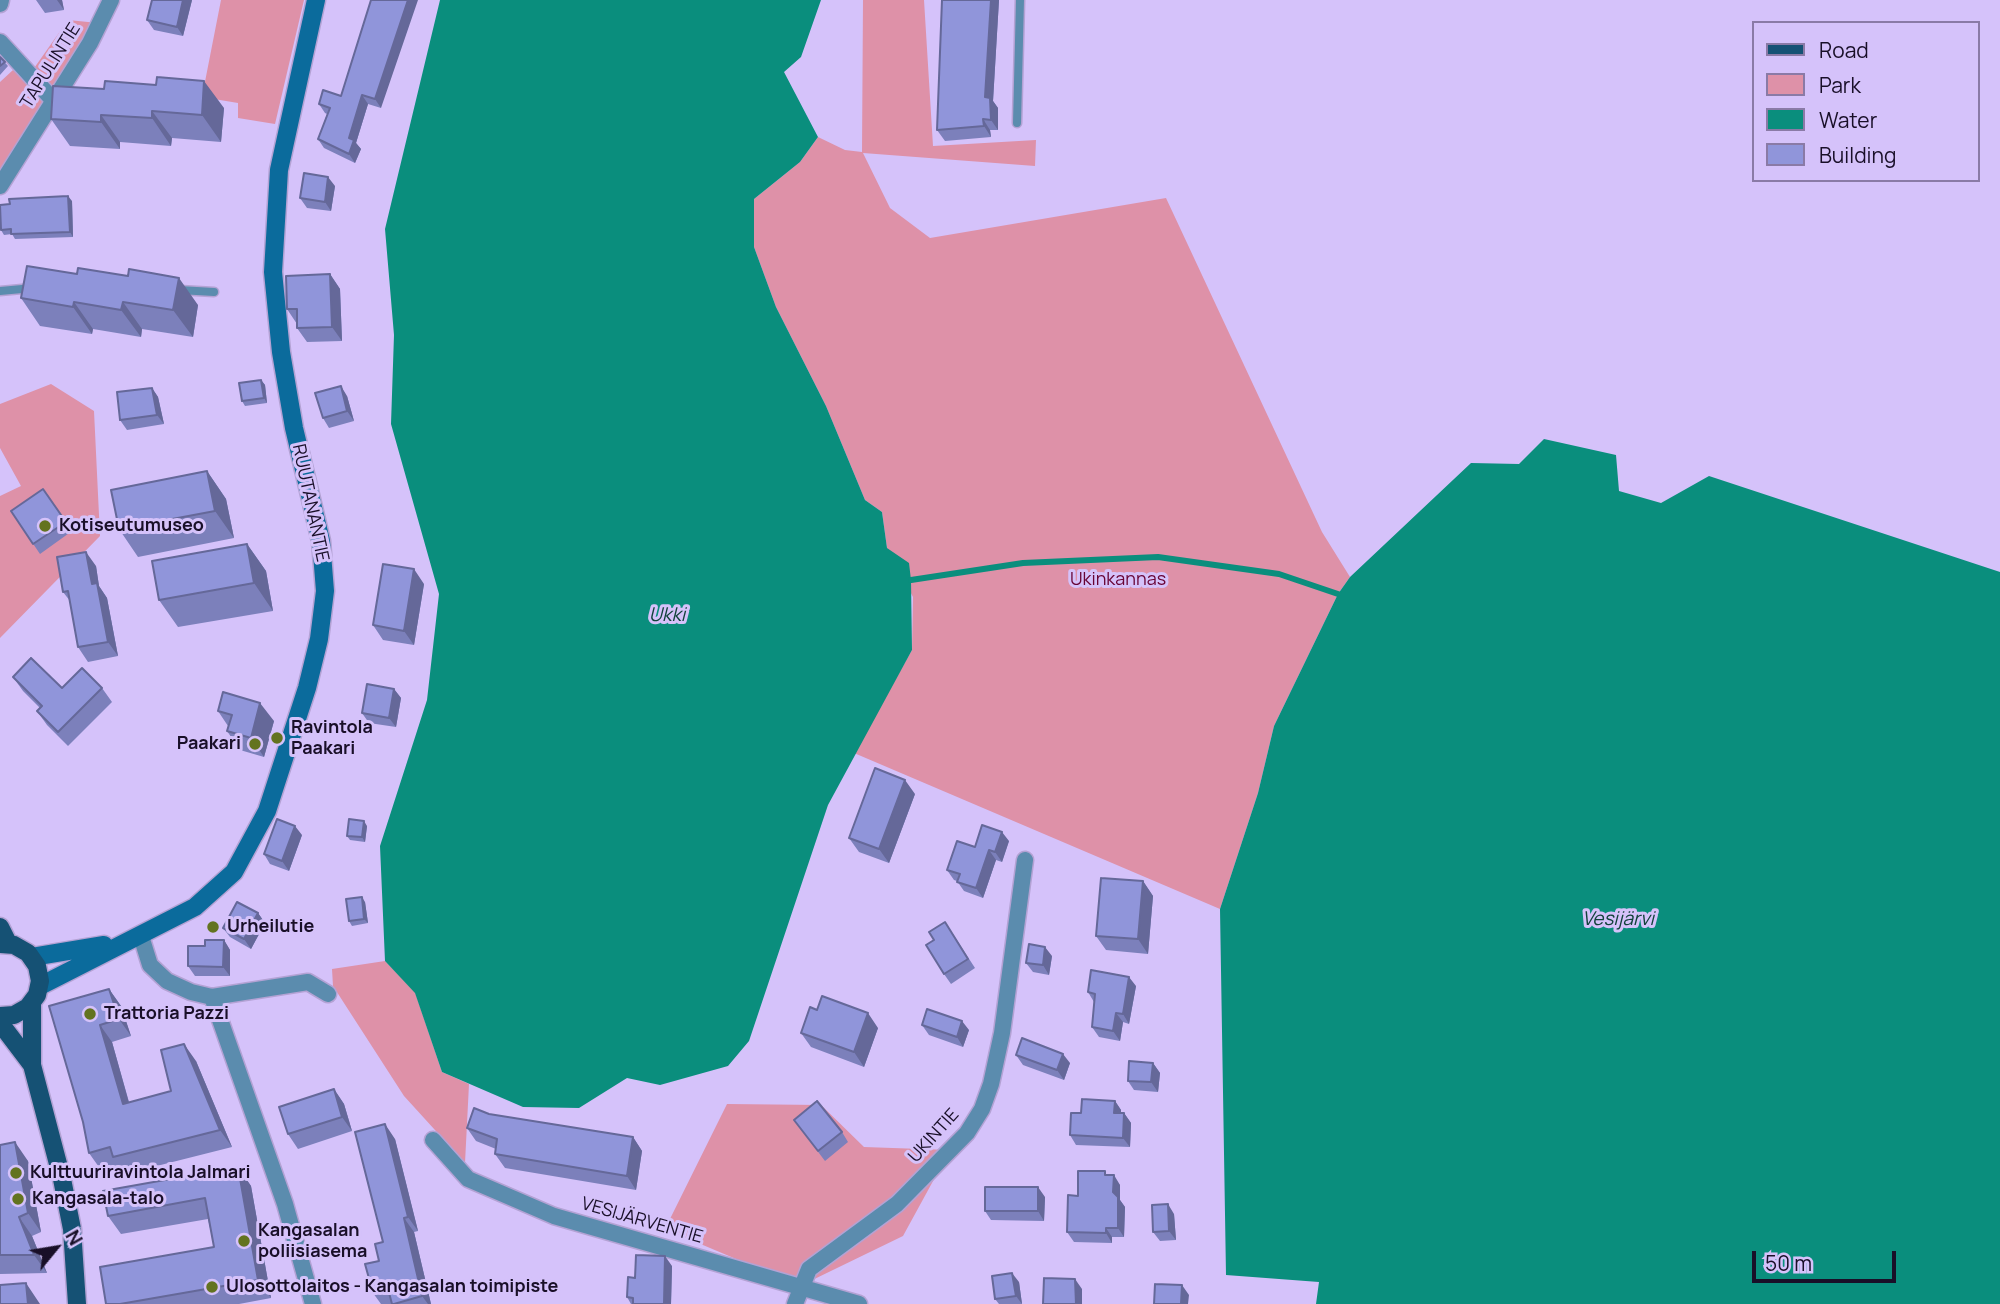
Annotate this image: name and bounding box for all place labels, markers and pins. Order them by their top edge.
place label: Kotiseutumuseo [59,515,204,537]
marker: Kotiseutumuseo [37,518,53,534]
place label: Ravintola Paakari [291,717,373,760]
marker: Ravintola Paakari [269,730,285,746]
place label: Paakari [177,733,241,755]
marker: Paakari [247,736,263,752]
place label: Urheilutie [227,916,314,938]
marker: Urheilutie [205,919,221,935]
place label: Trattoria Pazzi [104,1003,229,1025]
marker: Trattoria Pazzi [82,1006,98,1022]
place label: Kulttuuriravintola Jalmari [30,1162,250,1184]
marker: Kulttuuriravintola Jalmari [8,1165,24,1181]
place label: Kangasala-talo [32,1188,164,1210]
marker: Kangasala-talo [10,1191,26,1207]
place label: Kangasalan poliisiasema [258,1220,367,1262]
marker: Kangasalan poliisiasema [236,1233,252,1249]
place label: Ulosottolaitos - Kangasalan toimipiste [226,1276,558,1298]
marker: Ulosottolaitos - Kangasalan toimipiste [204,1279,220,1295]

